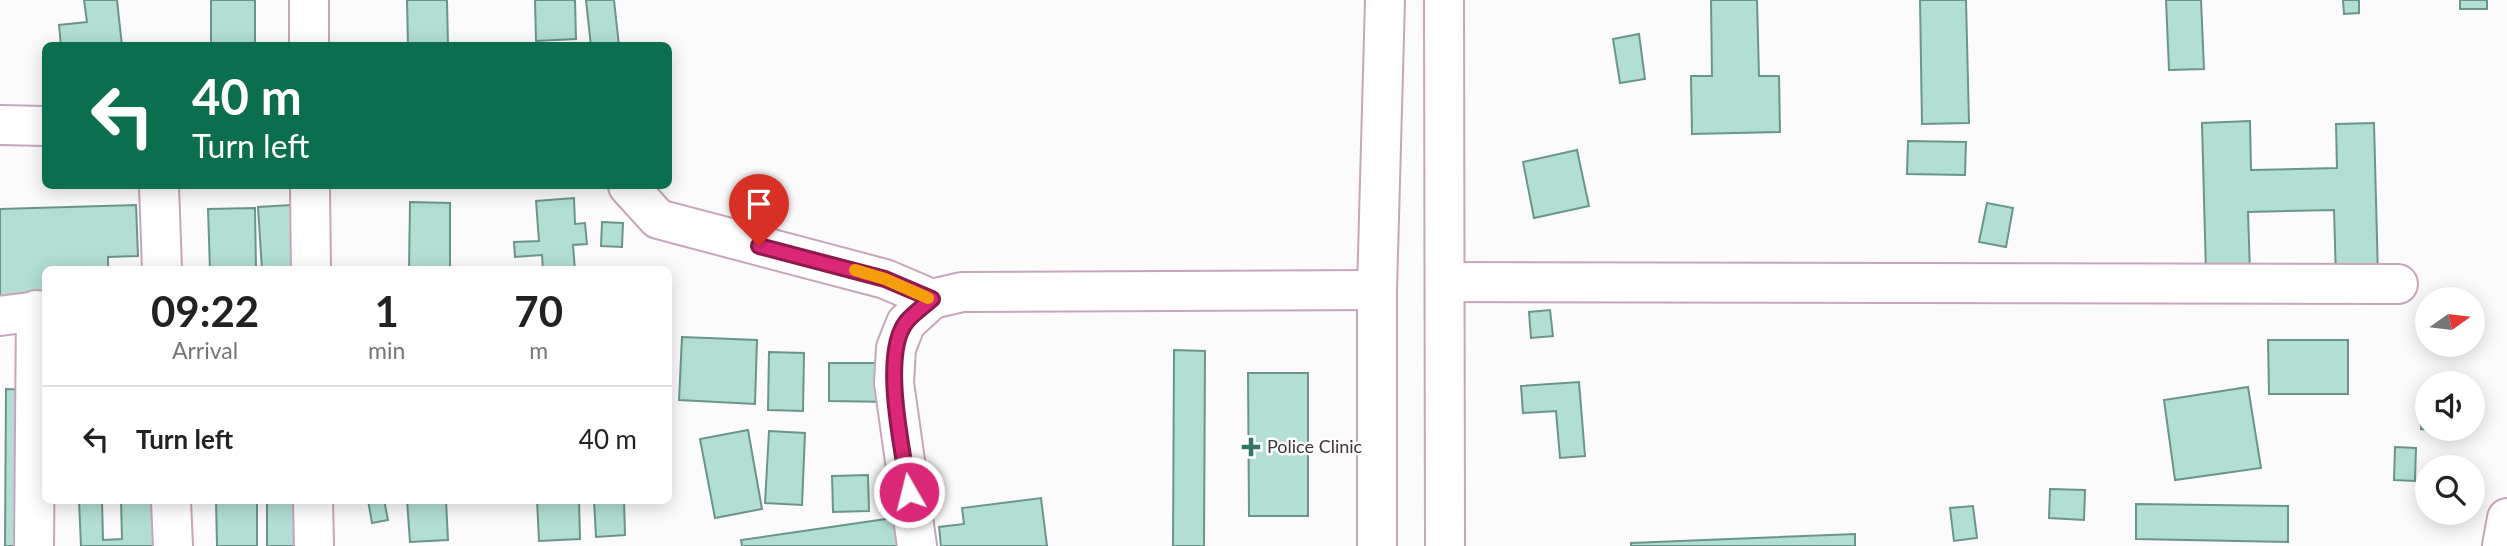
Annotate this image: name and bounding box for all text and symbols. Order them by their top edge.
text: 40 m [192,67,302,125]
icon: left [77,70,168,161]
text: Turn left [192,126,309,165]
pin [729,174,789,246]
icon: arrive [740,185,778,223]
text: 09:22 [151,286,259,336]
text: 1 [375,286,399,336]
text: 70 [514,286,563,336]
north arrow [2415,287,2485,357]
map controls [2415,287,2485,525]
text: Arrival [172,336,238,364]
text: min [368,336,405,364]
text: m [529,336,548,364]
button: sound [2415,371,2485,441]
icon: left [77,420,115,458]
text: Turn left [136,423,233,455]
text: 40 m [579,423,637,455]
place label: Police Clinic [1267,435,1363,457]
marker: Police Clinic [1241,437,1261,457]
position arrow [872,455,946,529]
button: search [2415,455,2485,525]

